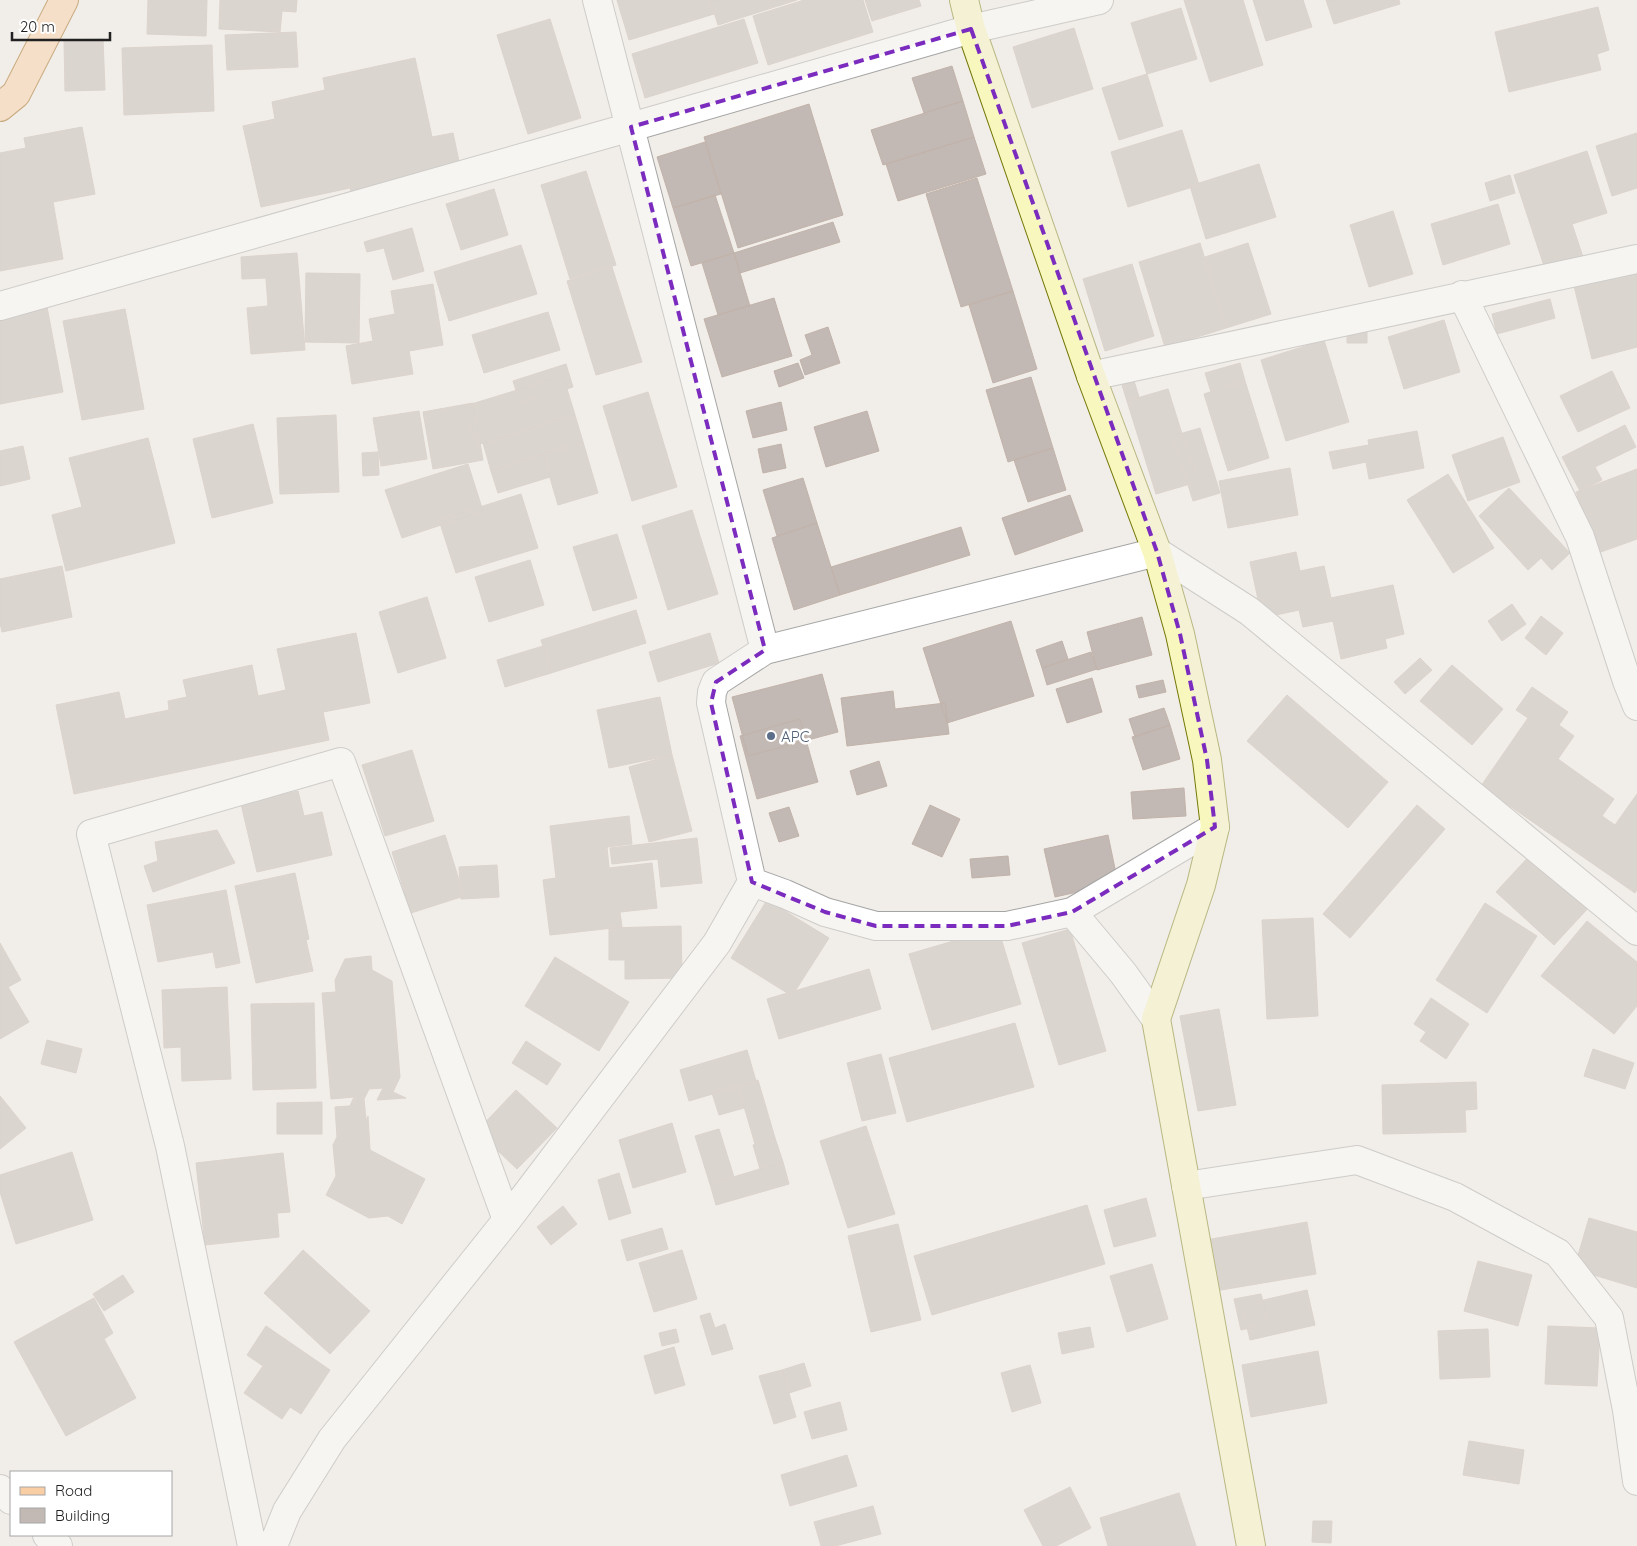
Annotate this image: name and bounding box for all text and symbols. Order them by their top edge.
scale bar [12,10,110,42]
text: 20 m [20,17,55,36]
place label: APC [781,727,810,746]
marker: APC [765,730,777,742]
legend [10,1471,172,1536]
text: Road [55,1481,92,1500]
text: Building [55,1506,110,1525]

